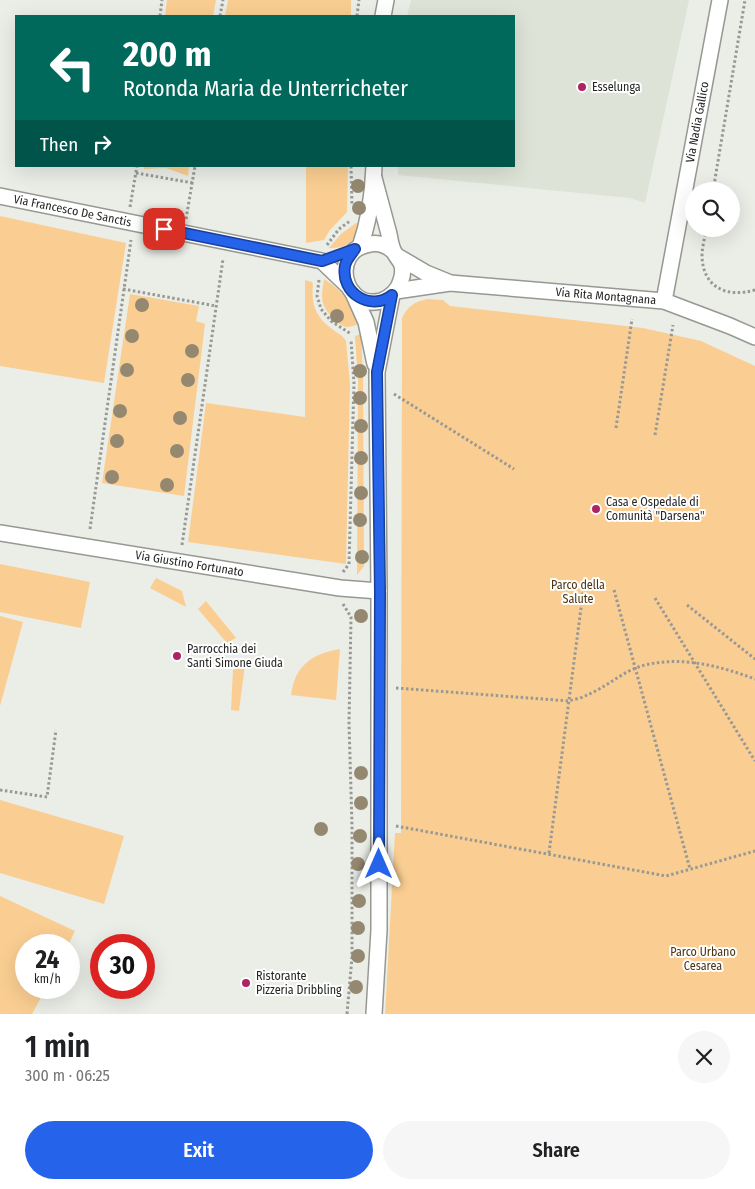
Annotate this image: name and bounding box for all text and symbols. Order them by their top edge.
text: 200 m [123,33,211,75]
icon: left [40,35,105,100]
text: Rotonda Maria de Unterricheter [123,75,408,102]
place label: Esselunga [592,80,641,94]
street label: Via Nadia Gallico [683,80,712,164]
marker: Esselunga [576,81,588,93]
icon: right [88,130,116,158]
text: Then [40,133,78,156]
map controls [685,182,740,237]
button: search [685,182,740,237]
street label: Via Francesco De Sanctis [12,192,133,229]
pin [143,208,185,250]
icon: arrive [150,215,178,243]
street label: Via Rita Montagnana [555,285,657,307]
place label: Casa e Ospedale di Comunità "Darsena" [606,495,705,523]
marker: Casa e Ospedale di Comunità "Darsena" [590,503,602,515]
street label: Via Giustino Fortunato [134,548,245,579]
park label: Parco della Salute [551,578,605,606]
place label: Parrocchia dei Santi Simone Giuda [187,642,283,670]
marker: Parrocchia dei Santi Simone Giuda [171,650,183,662]
position arrow [352,837,404,889]
speed limit sign: 30 [90,934,155,999]
text: 24 [36,945,59,975]
park label: Parco Urbano Cesarea [670,945,736,973]
place label: Ristorante Pizzeria Dribbling [256,969,342,997]
text: km/h [34,972,61,986]
marker: Ristorante Pizzeria Dribbling [240,977,252,989]
text: 1 min [25,1029,90,1065]
button: close [678,1031,730,1083]
text: 300 m · 06:25 [25,1066,110,1085]
button: Exit [25,1121,373,1179]
button: Share [383,1121,730,1179]

